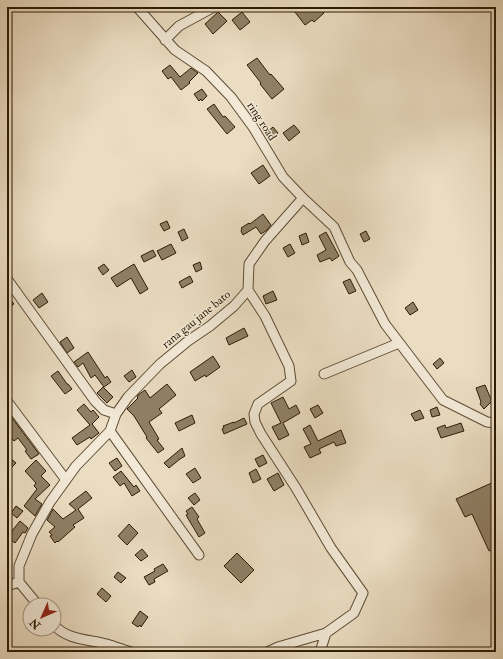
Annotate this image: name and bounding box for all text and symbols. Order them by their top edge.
street label: ring road [243,99,280,144]
street label: rana gau jane bato [159,287,234,352]
north arrow [22,597,62,637]
text: N [26,615,44,633]

